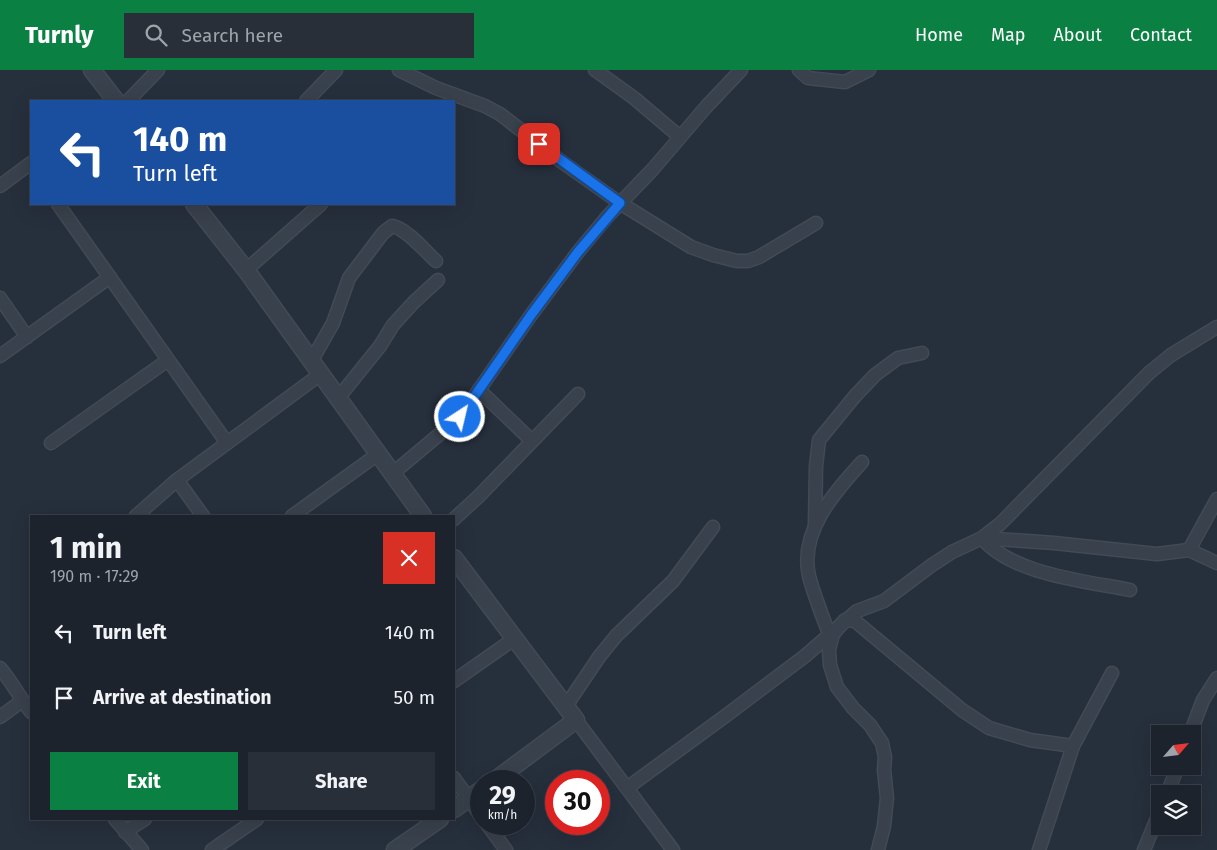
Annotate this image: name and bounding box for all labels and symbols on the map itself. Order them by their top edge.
pin [518,123,560,165]
position arrow [433,390,485,442]
north arrow [1151,725,1201,775]
speed limit sign: 30 [545,770,610,835]

